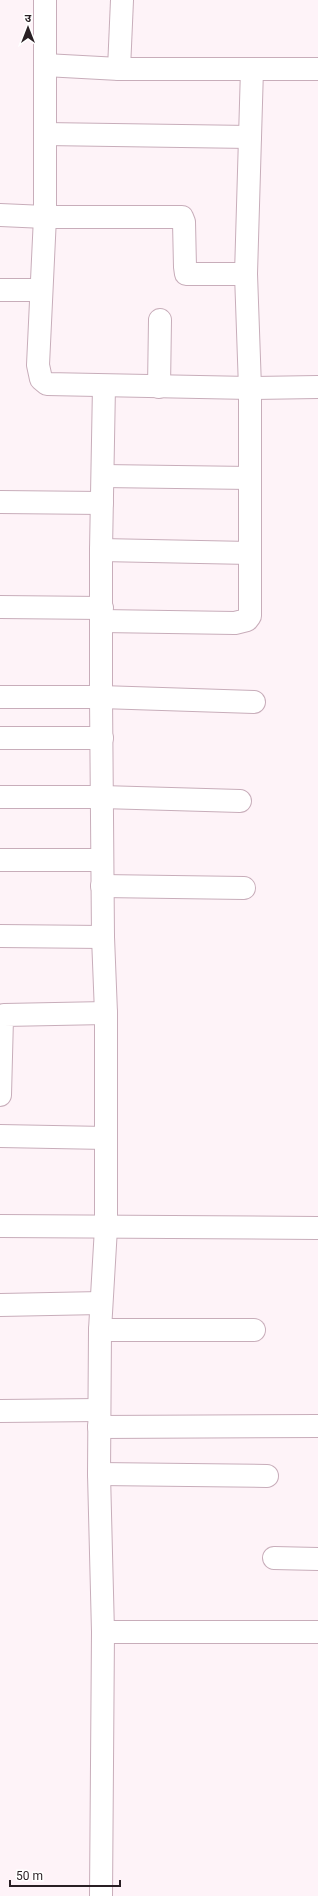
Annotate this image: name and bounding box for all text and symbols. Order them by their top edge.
north arrow [8,8,48,48]
text: उ [25,12,32,25]
scale bar [10,1862,120,1888]
text: 50 m [16,1869,43,1883]

